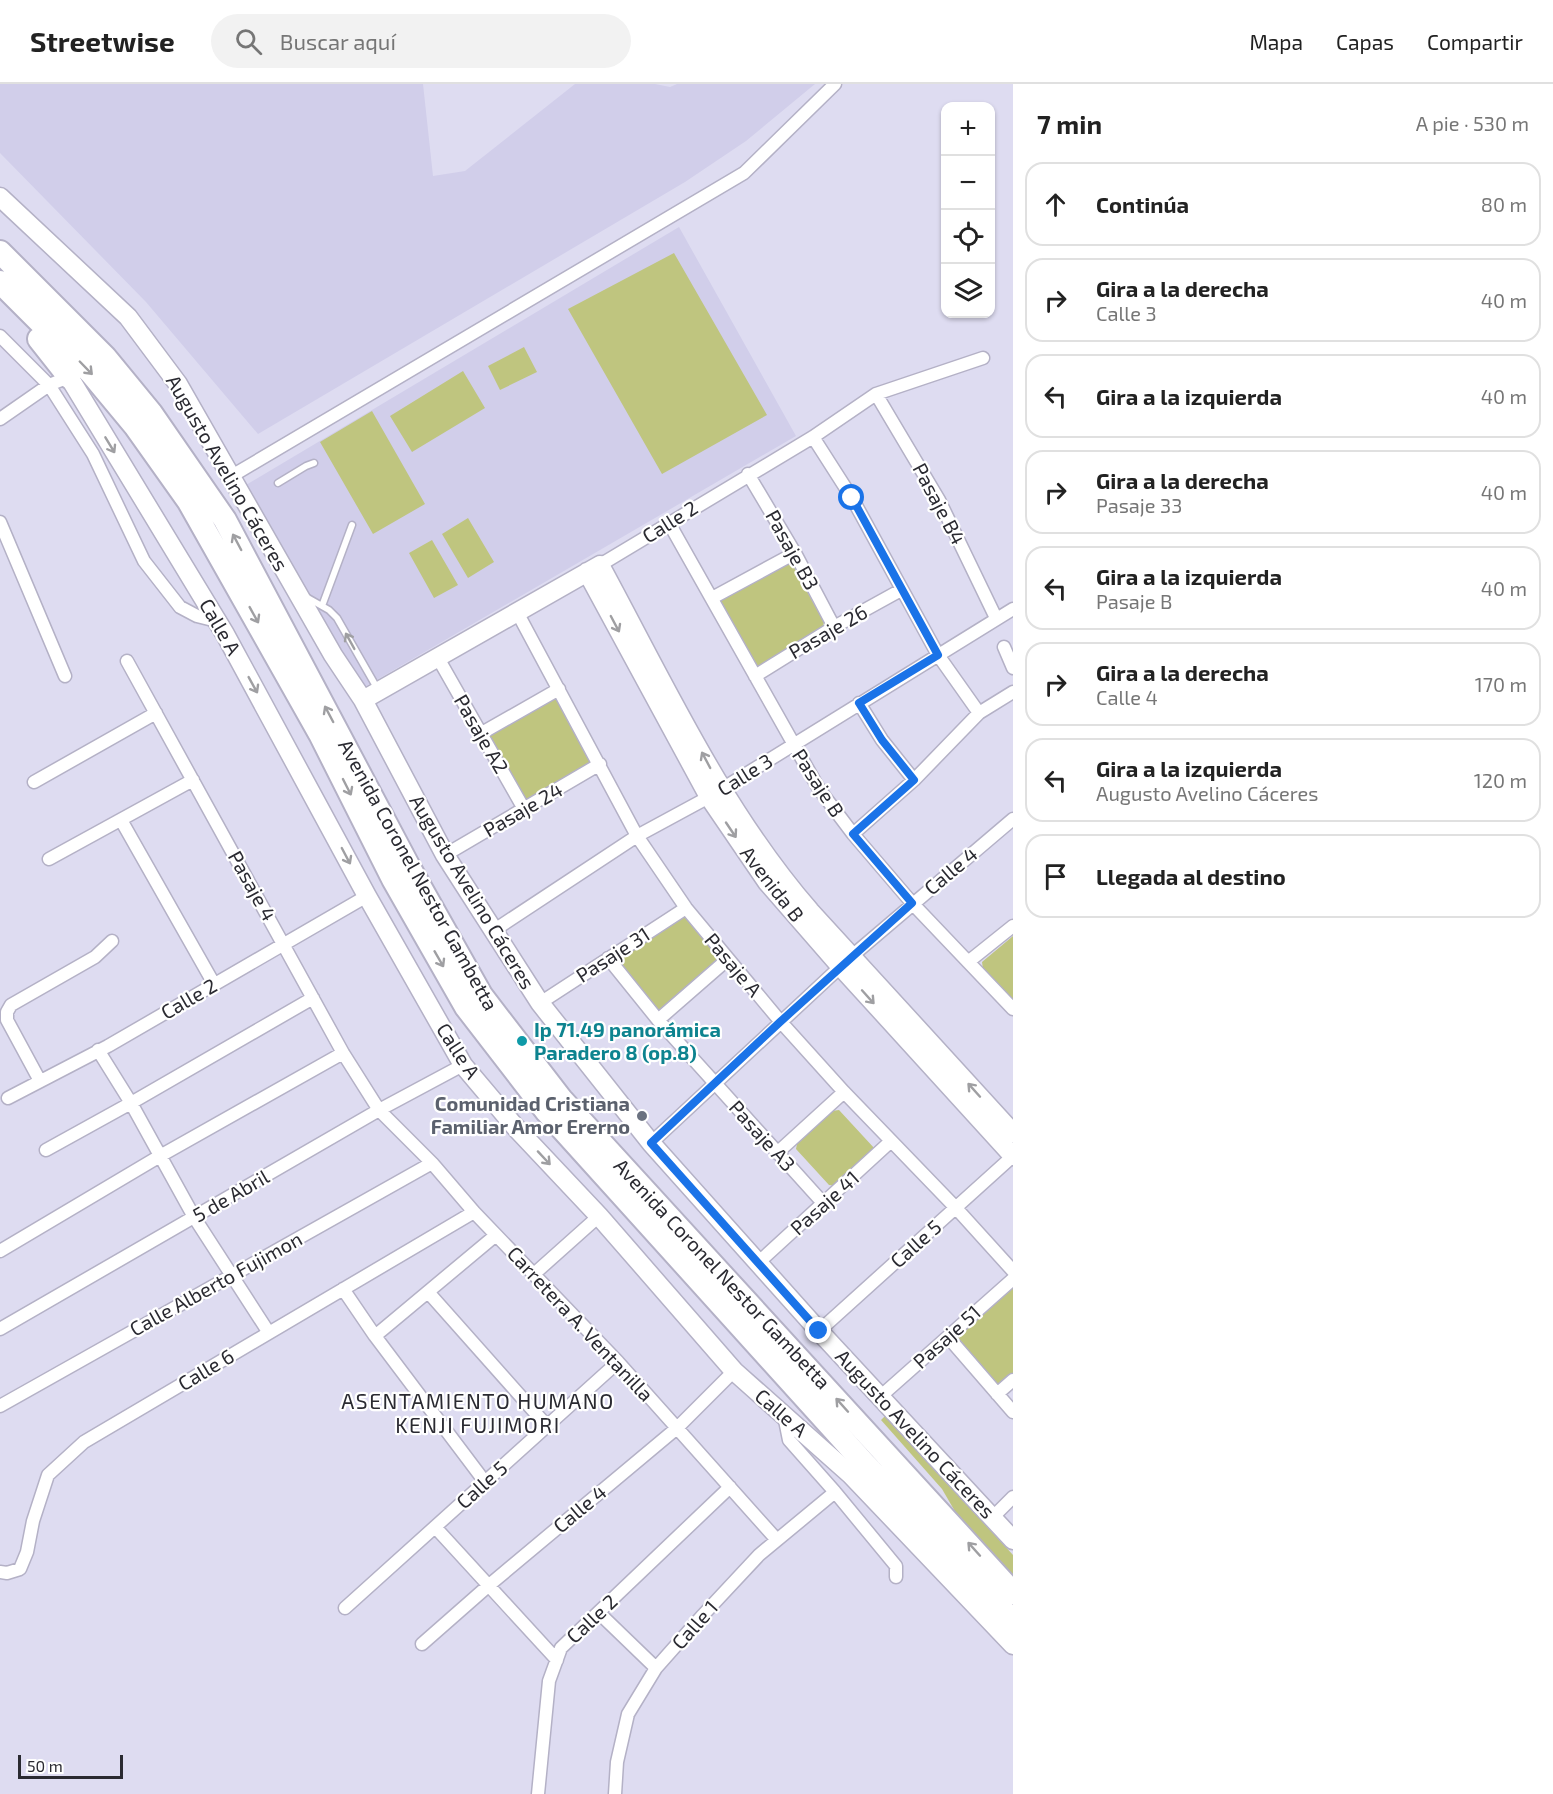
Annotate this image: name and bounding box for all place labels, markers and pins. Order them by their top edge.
place label: Ip 71.49 panorámica Paradero 8 (op.8) [534,1017,721,1064]
marker: Ip 71.49 panorámica Paradero 8 (op.8) [515,1034,529,1048]
place label: Comunidad Cristiana Familiar Amor Ererno [431,1091,630,1138]
marker: Comunidad Cristiana Familiar Amor Ererno [635,1109,649,1123]

